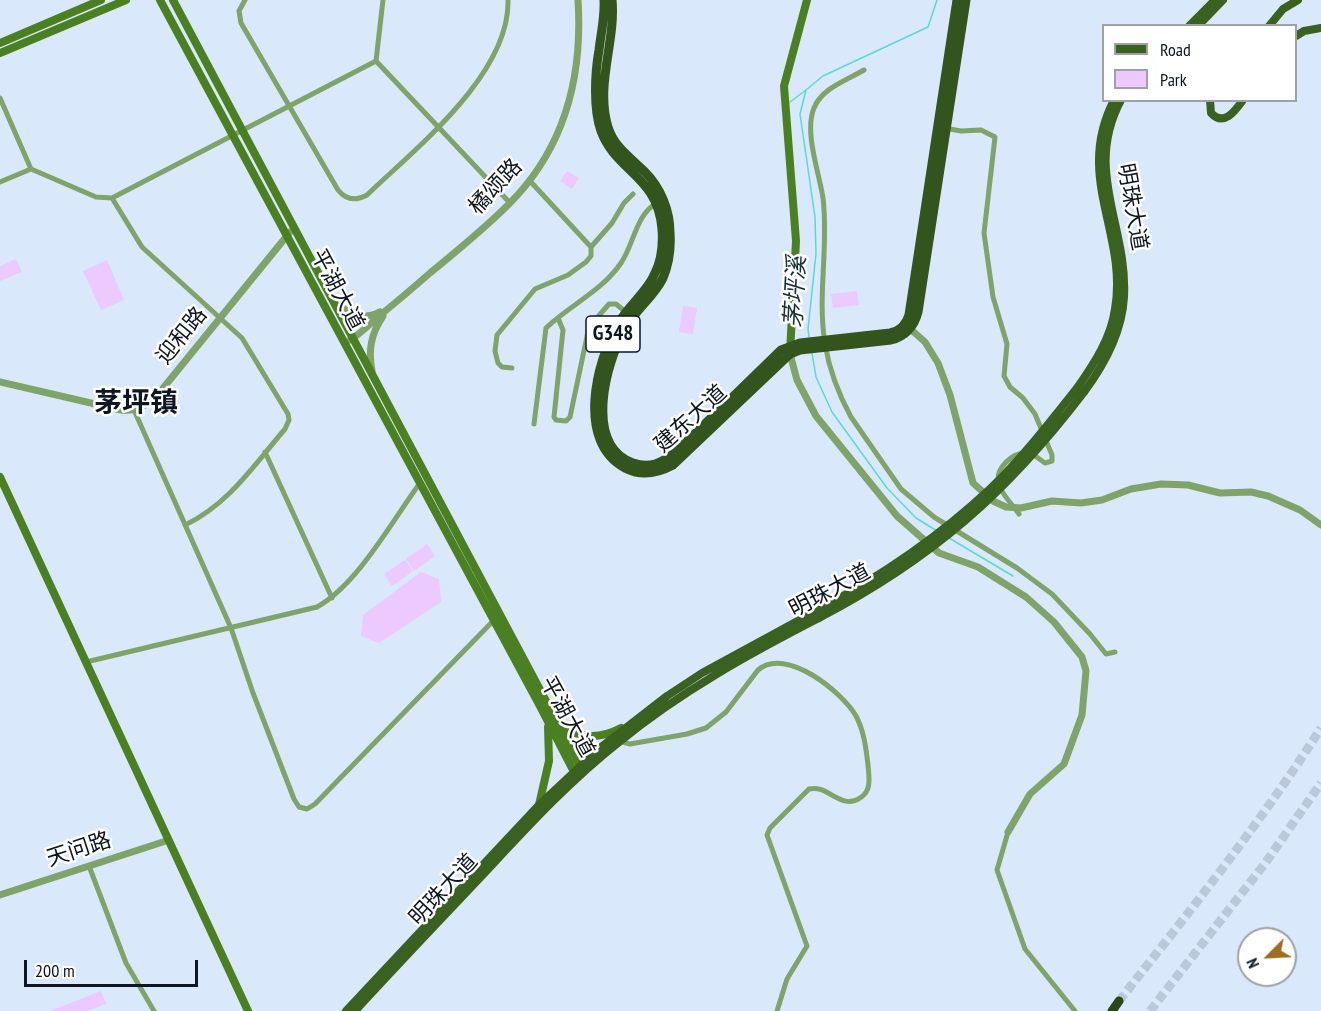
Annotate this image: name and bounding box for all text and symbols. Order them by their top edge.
legend [1102,24,1297,102]
text: Road [1160,38,1191,61]
text: Park [1160,68,1187,91]
street label: 橘颂路 [464,154,528,220]
street label: 明珠大道 [1111,161,1153,253]
street label: 平湖大道 [305,245,369,335]
water label: 茅坪溪 [780,255,812,329]
street label: 迎和路 [151,302,213,370]
road number: G348 [586,316,640,352]
street label: 建东大道 [649,380,733,458]
district label: 茅坪镇 [94,387,178,421]
street label: 明珠大道 [785,559,875,623]
street label: 平湖大道 [534,672,600,762]
street label: 天问路 [44,827,114,873]
street label: 明珠大道 [404,849,484,931]
north arrow [1237,927,1297,987]
scale bar [27,948,201,986]
text: N [1241,956,1263,972]
text: 200 m [35,959,75,982]

